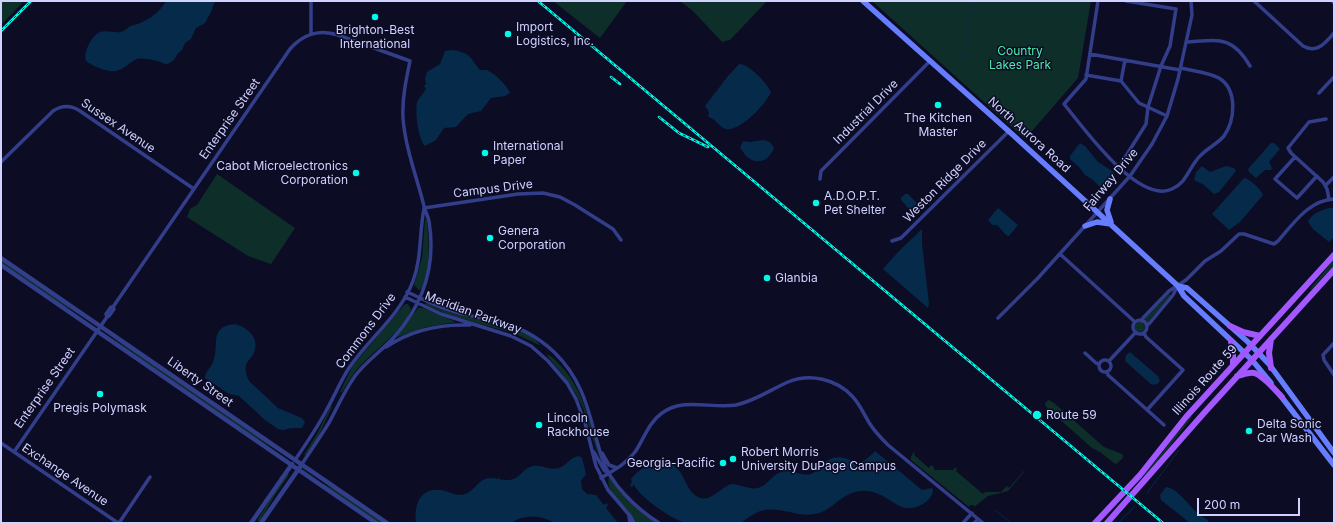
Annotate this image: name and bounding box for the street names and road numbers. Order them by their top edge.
street label: Enterprise Street [197,76,263,162]
street label: Industrial Drive [831,77,901,147]
street label: North Aurora Road [985,94,1073,176]
street label: Sussex Avenue [78,96,158,156]
street label: Weston Ridge Drive [900,136,990,226]
street label: Fairway Drive [1081,146,1141,214]
street label: Campus Drive [452,177,534,201]
street label: Meridian Parkway [423,289,523,337]
street label: Commons Drive [333,290,399,372]
street label: Illinois Route 59 [1170,342,1240,418]
street label: Enterprise Street [12,345,78,431]
street label: Liberty Street [164,354,236,410]
street label: Exchange Avenue [19,441,111,509]

